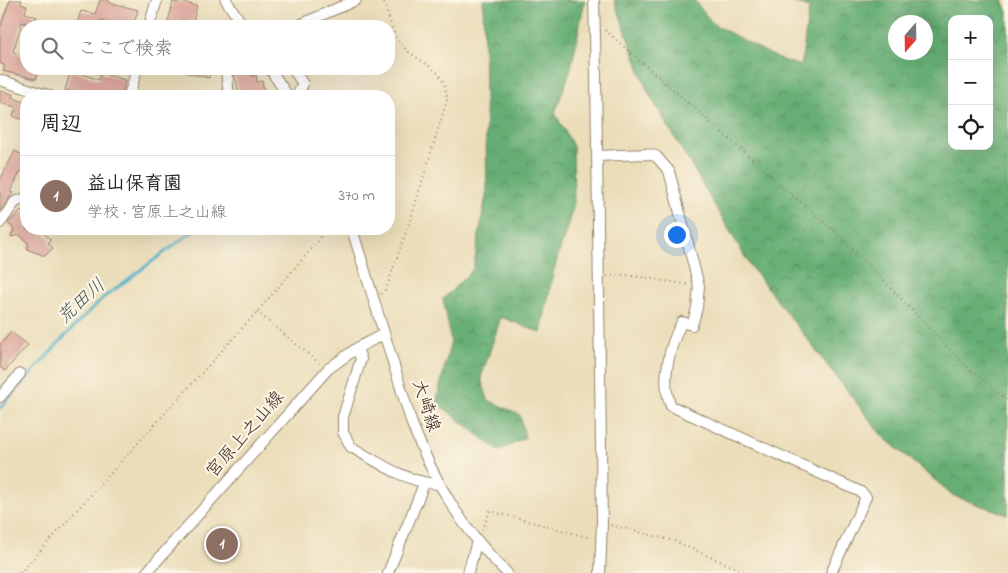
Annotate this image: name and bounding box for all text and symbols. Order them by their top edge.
north arrow [888,15,933,60]
map controls [948,15,993,150]
button: + [948,15,993,60]
search box [20,20,395,75]
icon: search [38,34,66,62]
text: ここで検索 [78,36,173,63]
button: − [948,60,993,105]
button: locate [948,105,993,150]
text: 周辺 [40,110,82,140]
text: 益山保育園 [87,171,182,198]
text: 1 [53,184,59,208]
text: 370 m [338,184,375,208]
text: 学校 · 宮原上之山線 [87,201,226,225]
your location [664,222,690,248]
water label: 荒田川 [52,273,112,331]
street label: 大崎線 [404,376,446,436]
street label: 宮原上之山線 [201,386,291,484]
pin: 1 [206,525,238,563]

